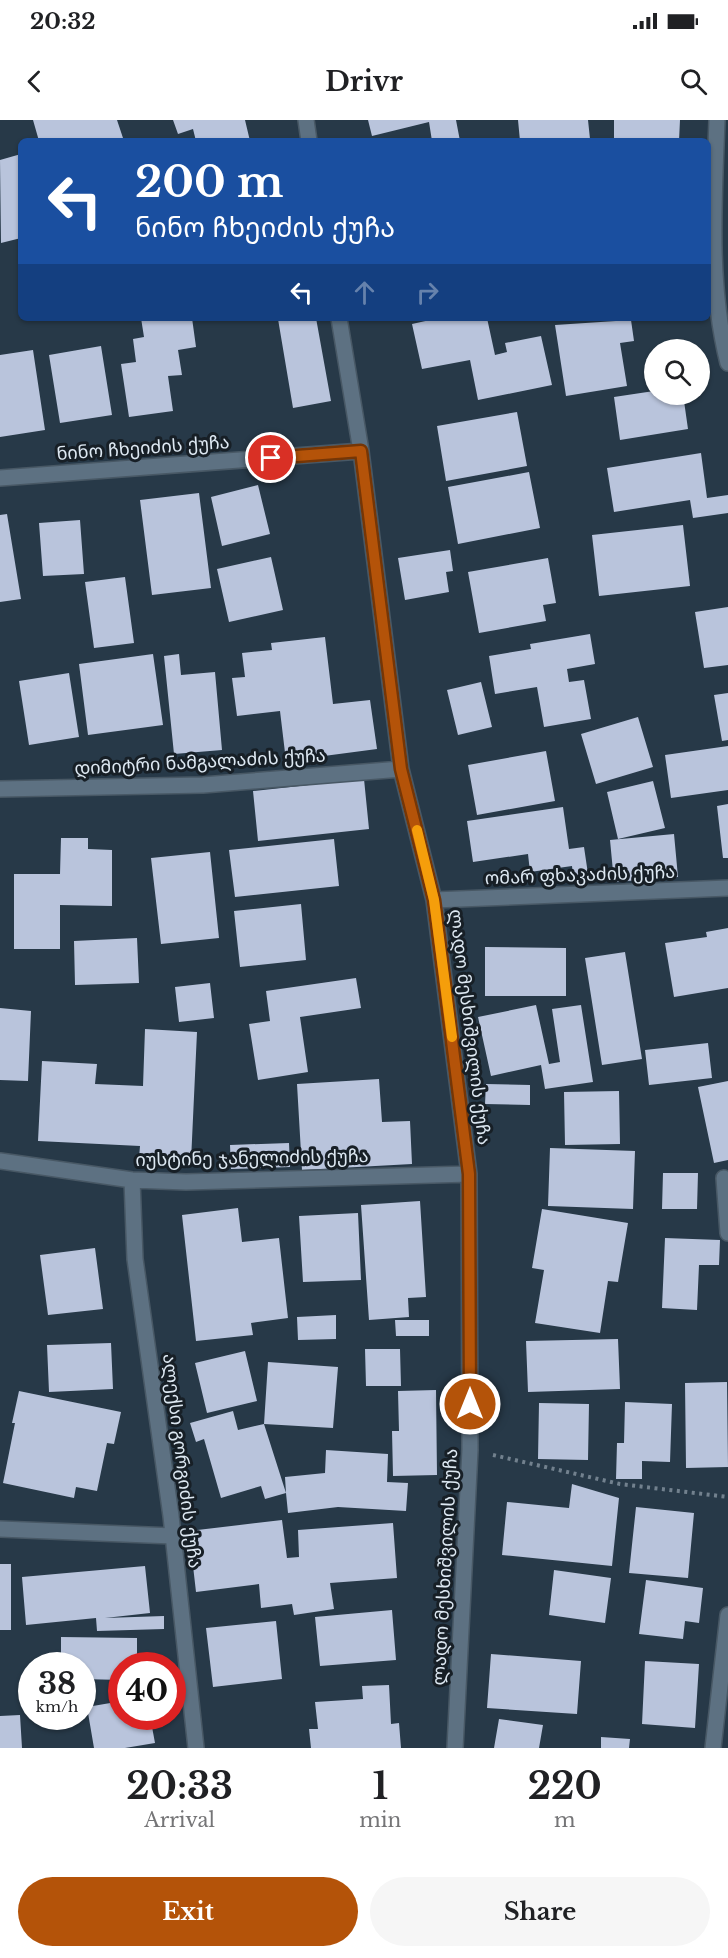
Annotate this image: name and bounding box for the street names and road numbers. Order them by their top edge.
street label: ნინო ჩხეიძის ქუჩა [56,431,230,465]
street label: დიმიტრი ნამგალაძის ქუჩა [74,744,326,780]
street label: ომარ ფხაკაძის ქუჩა [484,861,676,889]
street label: ლადო მესხიშვილის ქუჩა [445,908,495,1146]
street label: იუსტინე ჯანელიძის ქუჩა [135,1145,369,1171]
street label: ალექსი გორგიძის ქუჩა [158,1352,206,1570]
street label: ლადო მესხიშვილის ქუჩა [428,1448,462,1686]

